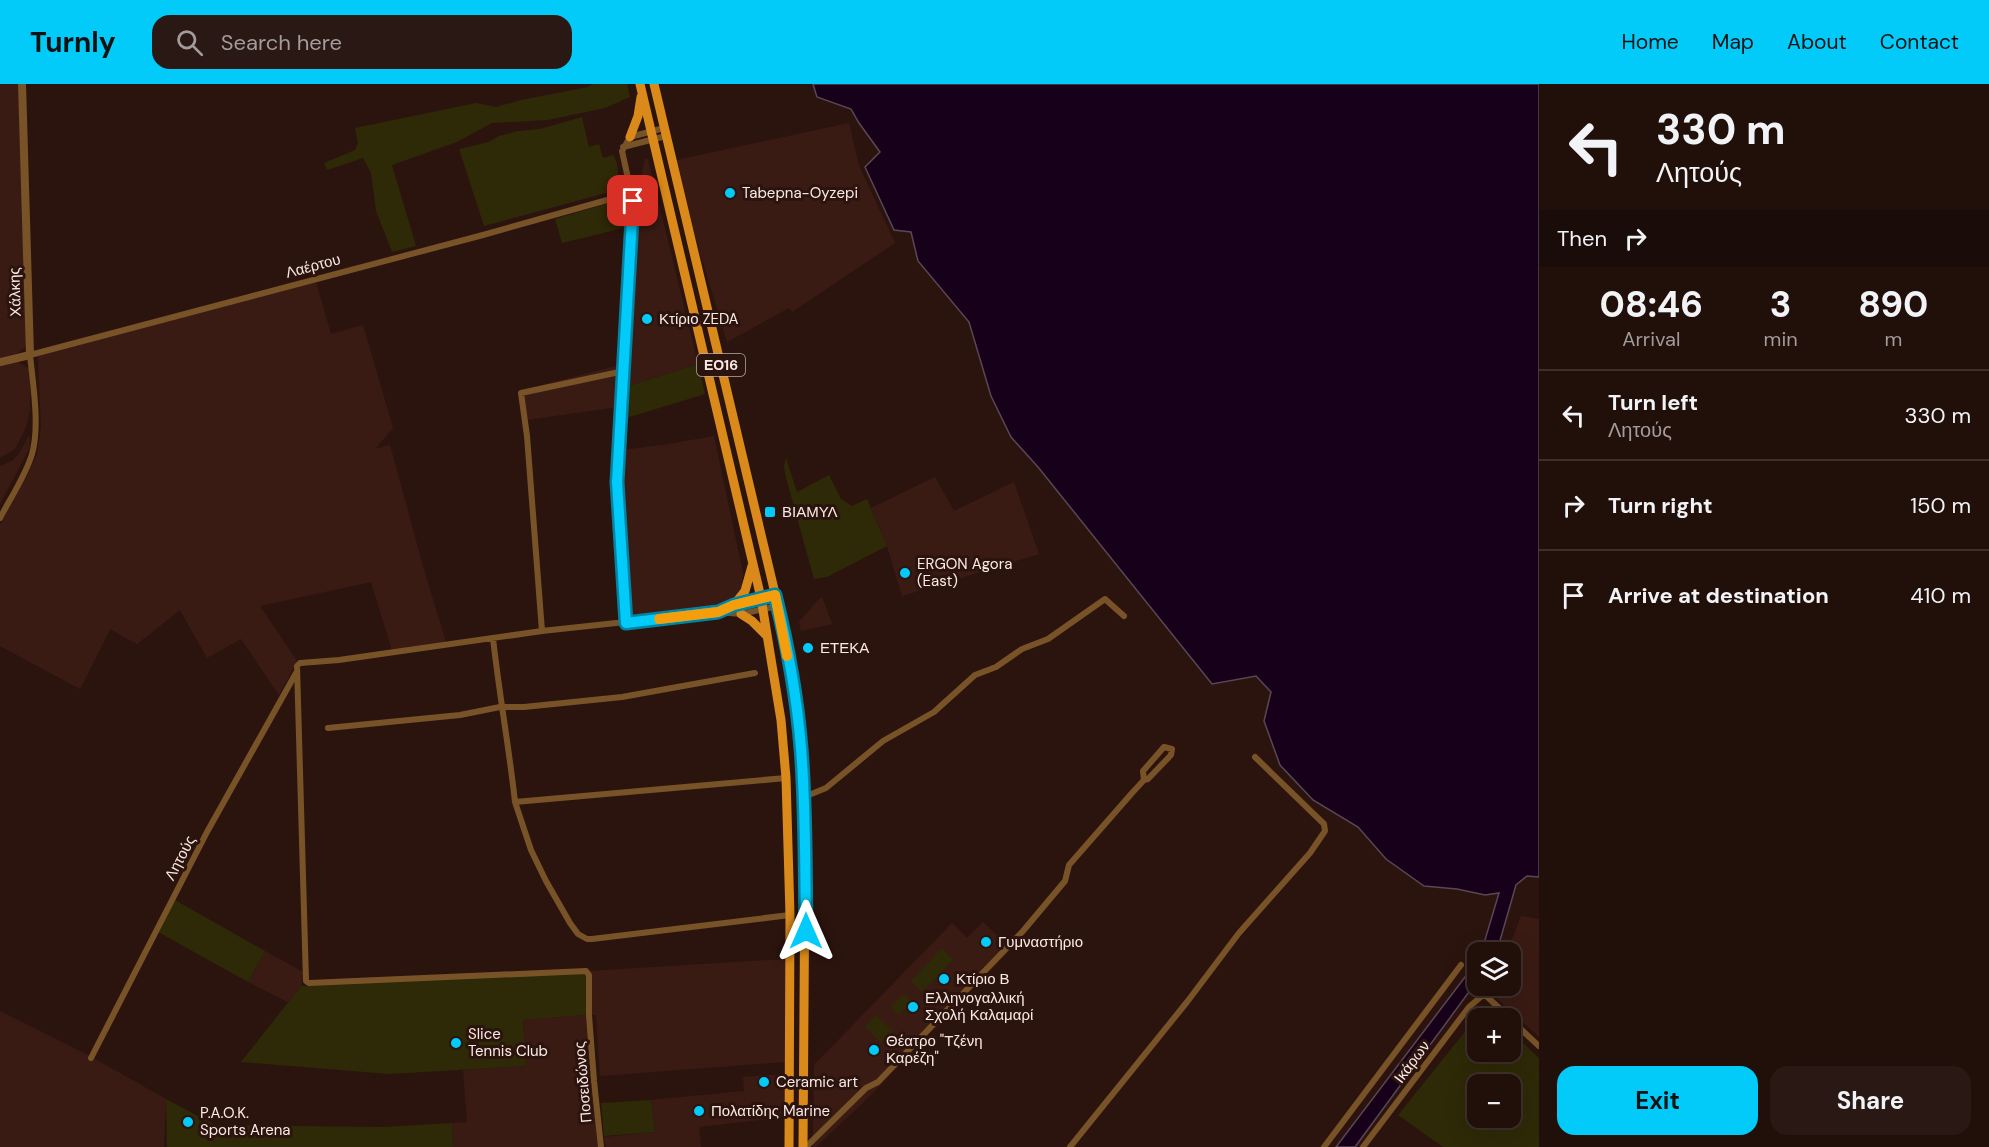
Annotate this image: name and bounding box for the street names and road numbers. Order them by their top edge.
street label: Λαέρτου [283,249,343,283]
street label: Χάλκης [4,267,26,317]
road number: ΕΟ16 [697,354,745,376]
street label: Λητούς [160,832,200,884]
street label: Ικάρων [1390,1037,1434,1087]
street label: Ποσειδώνος [569,1040,597,1124]

